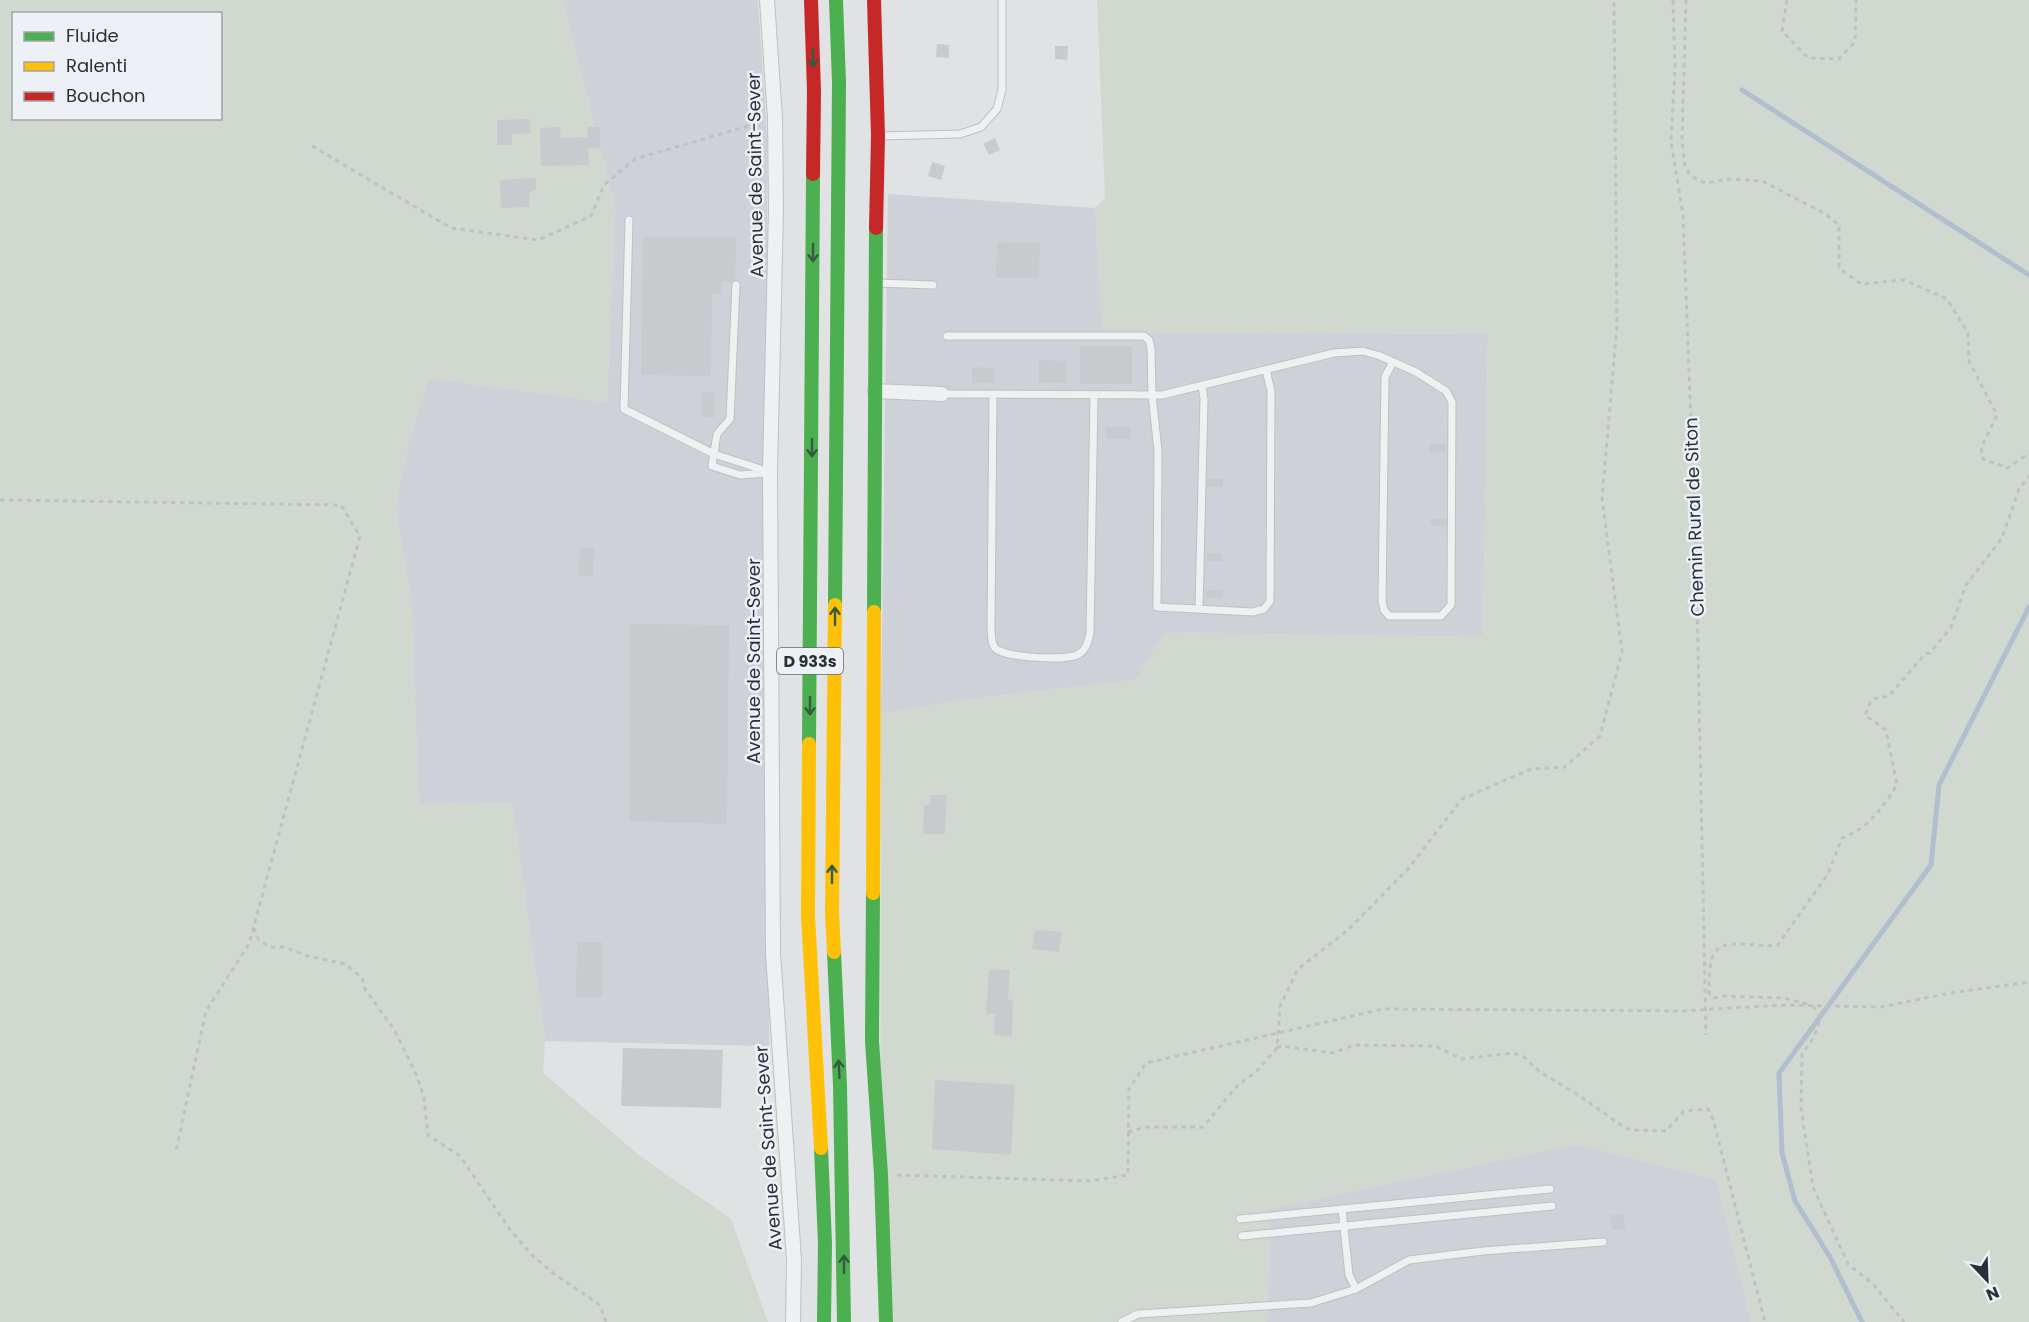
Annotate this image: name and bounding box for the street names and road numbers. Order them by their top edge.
street label: Avenue de Saint-Sever [741,72,769,278]
street label: Chemin Rural de Siton [1678,417,1710,617]
street label: Avenue de Saint-Sever [741,558,766,764]
road number: D 933s [777,648,843,674]
street label: Avenue de Saint-Sever [748,1044,788,1251]

